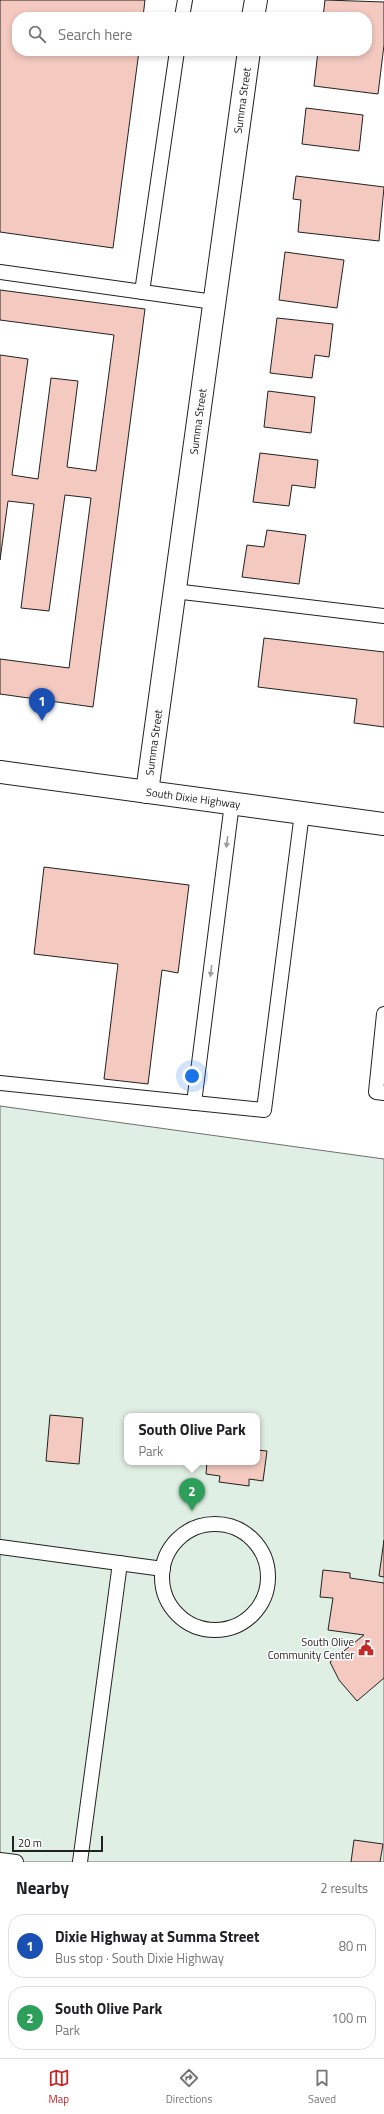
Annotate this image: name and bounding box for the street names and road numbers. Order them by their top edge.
street label: Summa Street [230,66,255,135]
street label: Summa Street [186,387,210,456]
street label: Summa Street [141,708,166,777]
street label: South Dixie Highway [145,784,242,813]

